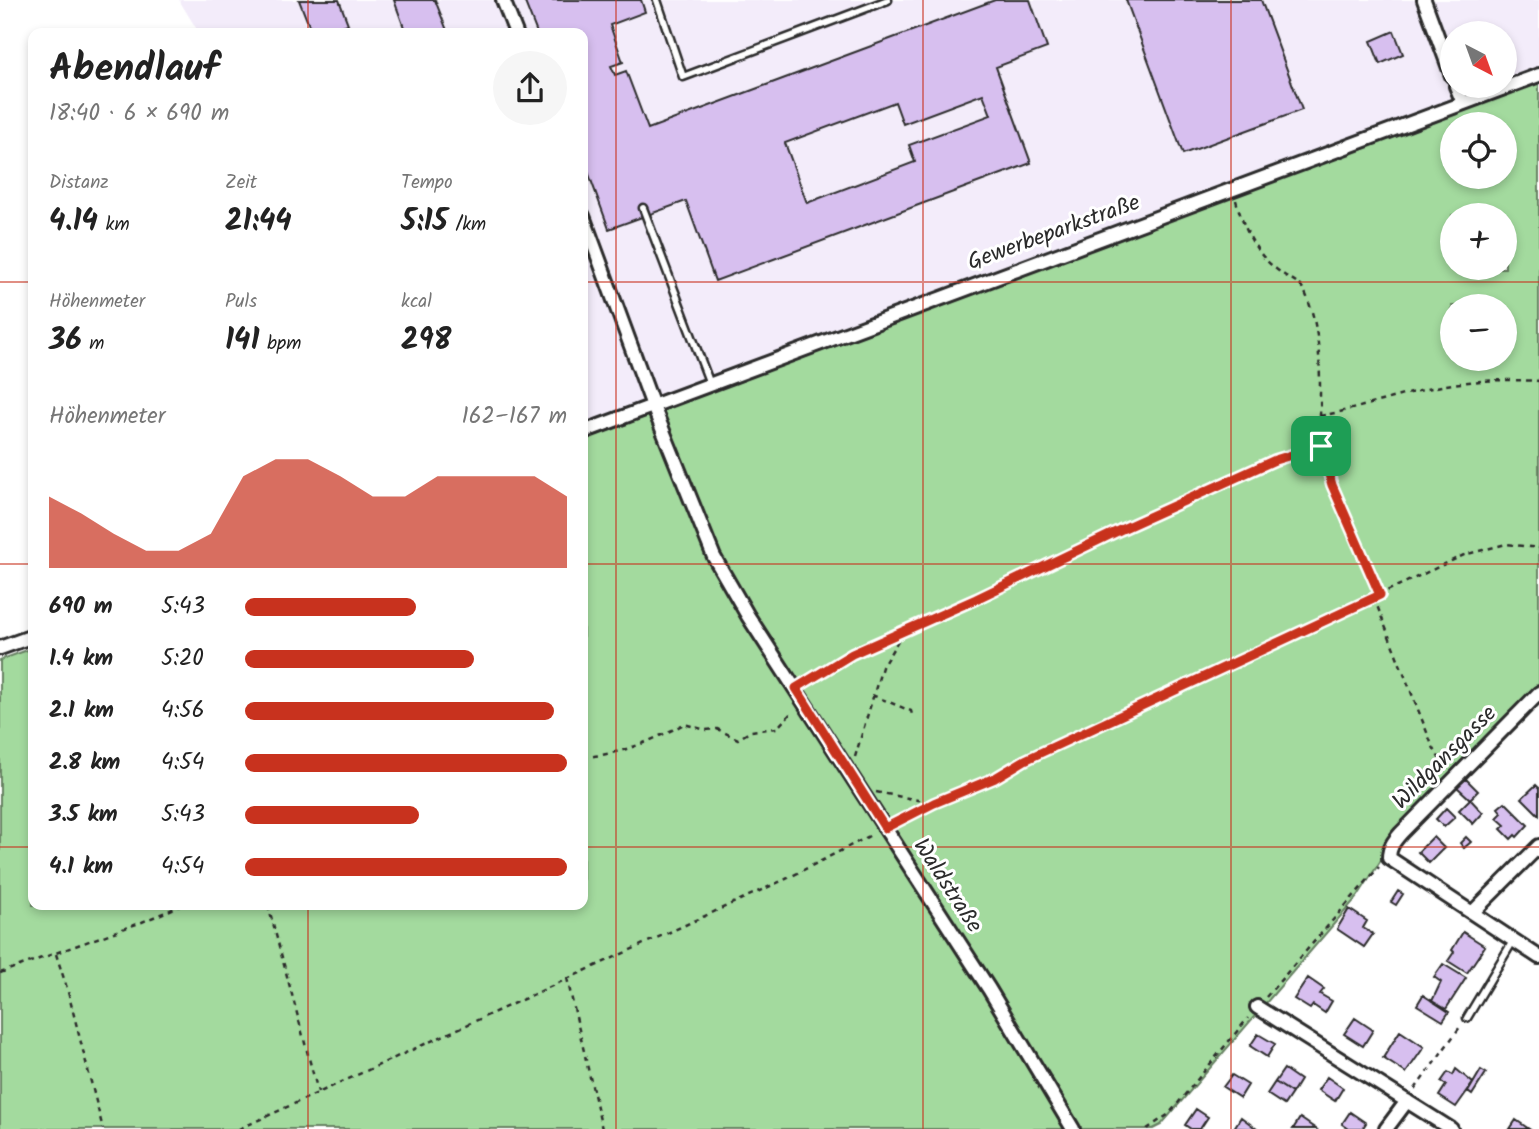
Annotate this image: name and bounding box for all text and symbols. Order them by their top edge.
north arrow [1440,21,1517,98]
map controls [1440,21,1517,371]
text: Abendlauf [49,40,219,100]
button: share [493,51,567,125]
text: 18:40 · 6 × 690 m [49,96,229,132]
button: locate [1440,112,1517,189]
text: Distanz [49,168,109,198]
text: Zeit [225,168,257,198]
text: Tempo [401,168,453,198]
street label: Gewerbeparkstraße [963,185,1145,281]
text: 4.14 [49,198,98,246]
text: 21:44 [225,198,292,246]
text: 5:15 [401,198,448,246]
button: + [1440,203,1517,280]
text: km [98,210,130,240]
text: /km [448,210,486,240]
text: Höhenmeter [49,287,145,317]
text: Puls [225,287,257,317]
text: kcal [401,287,432,317]
button: − [1440,294,1517,371]
text: 36 [49,317,82,365]
text: 141 [225,317,259,365]
text: 298 [401,317,451,365]
text: m [82,329,104,359]
text: bpm [259,329,301,359]
text: Höhenmeter [49,399,165,435]
text: 162–167 m [461,399,567,435]
pin [1291,416,1351,476]
icon: arrive [1302,427,1340,465]
text: 690 m [49,589,113,625]
text: 5:43 [161,589,205,625]
text: 1.4 km [49,641,113,677]
text: 5:20 [161,641,204,677]
text: 2.1 km [49,693,114,729]
text: 4:56 [161,693,204,729]
street label: Wildgansgasse [1384,697,1506,819]
text: 2.8 km [49,745,120,781]
text: 4:54 [161,745,204,781]
text: 3.5 km [49,797,118,833]
text: 5:43 [161,797,205,833]
street label: Waldstraße [903,831,991,941]
text: 4.1 km [49,849,113,885]
text: 4:54 [161,849,204,885]

